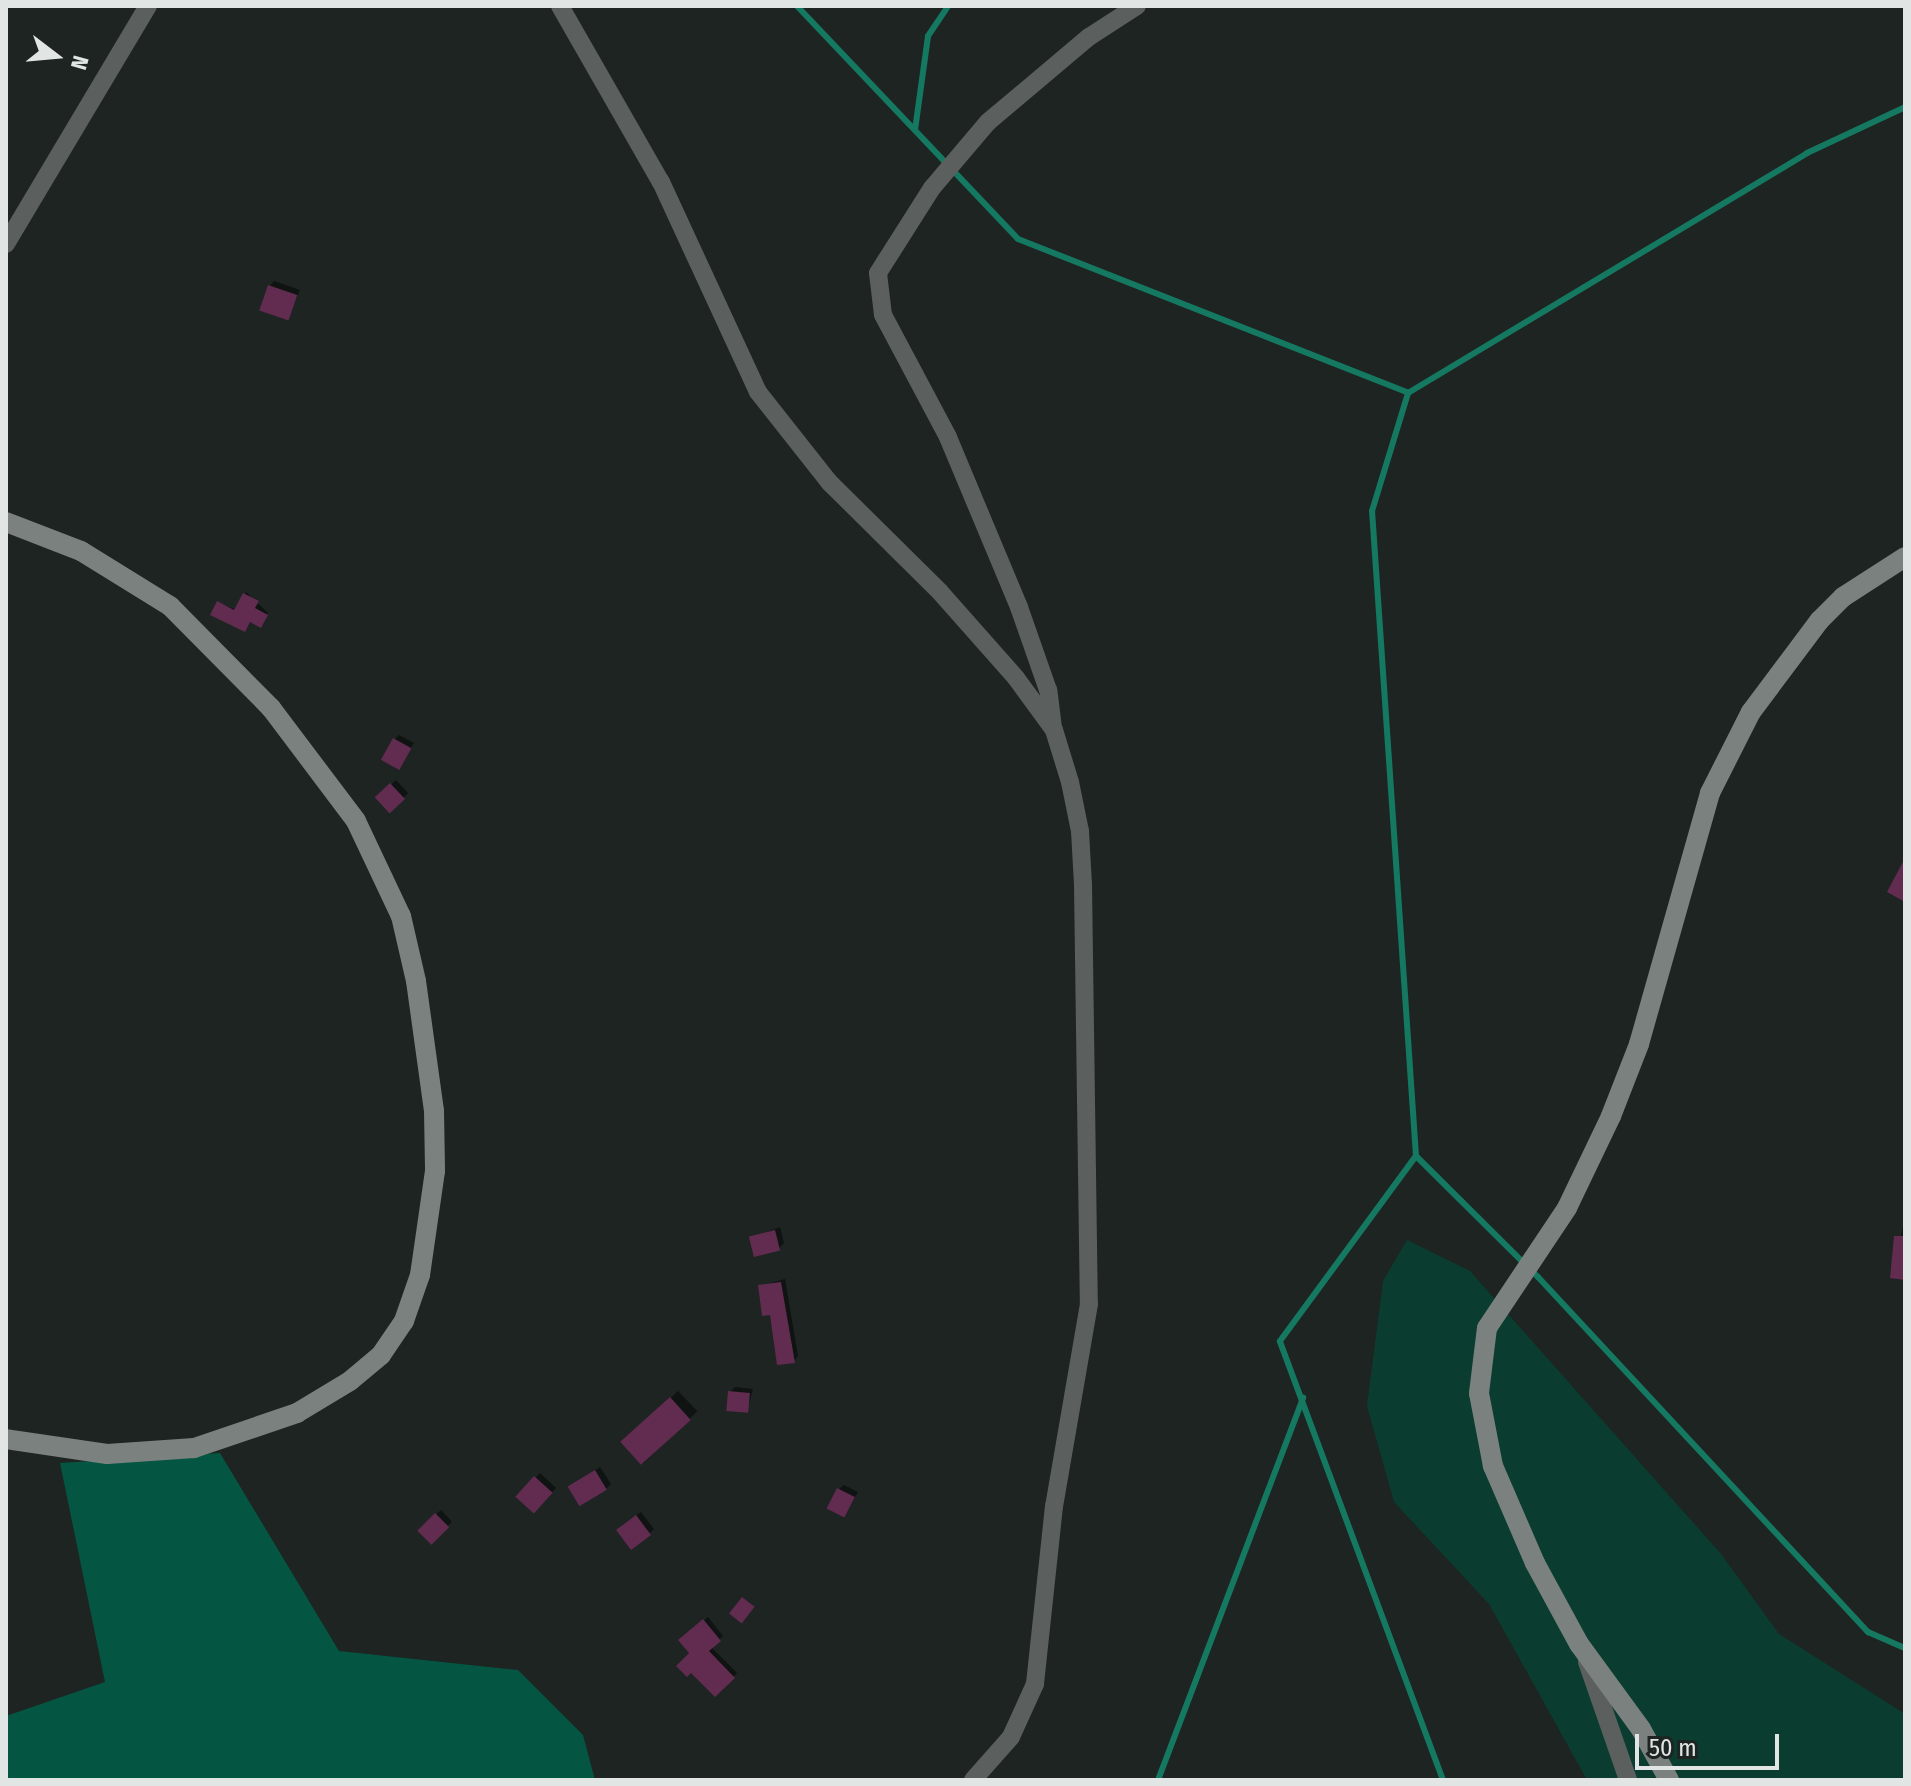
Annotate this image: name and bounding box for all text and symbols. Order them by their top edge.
north arrow [16,16,96,96]
text: N [65,53,94,73]
scale bar [1639,1718,1783,1768]
text: 50 m [1649,1734,1697,1762]

